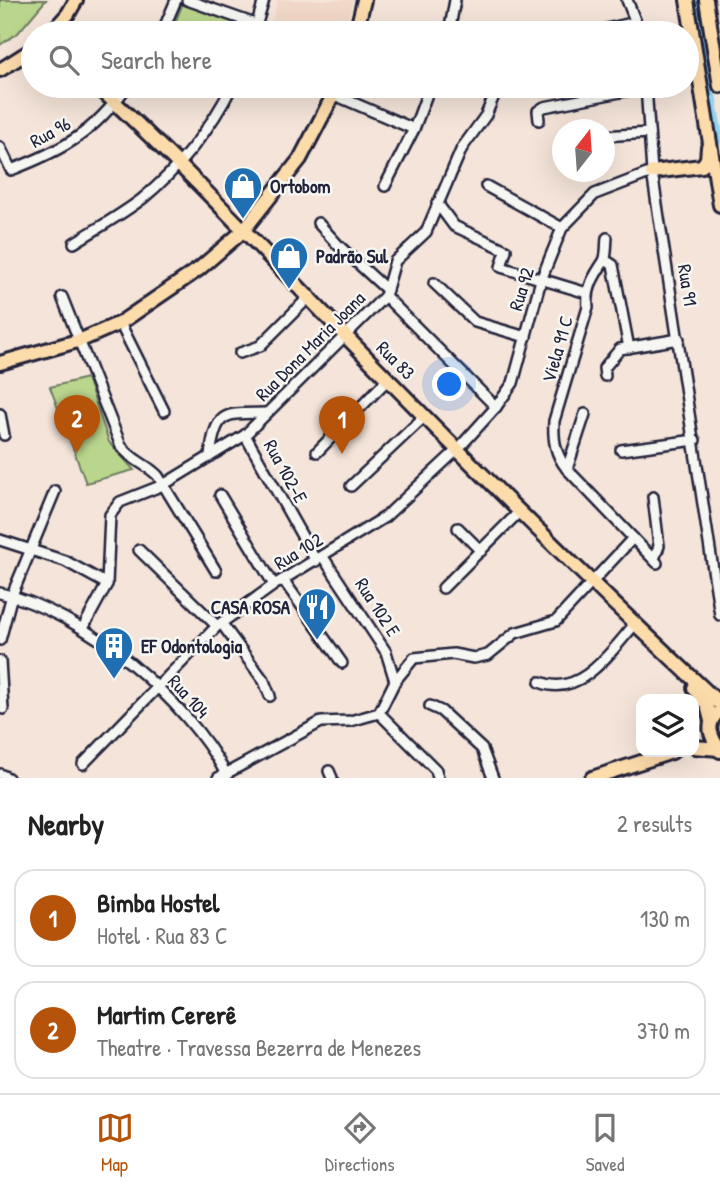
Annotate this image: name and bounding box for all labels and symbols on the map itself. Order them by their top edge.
street label: Rua 96 [25,110,75,154]
north arrow [552,119,615,182]
shop icon: Ortobom [222,165,264,220]
place label: Ortobom [270,173,331,199]
shop icon: Padrão Sul [268,235,310,290]
place label: Padrão Sul [316,243,389,269]
street label: Rua 91 [672,262,704,308]
street label: Rua 92 [502,264,540,314]
street label: Rua Dona Maria Joana [249,285,371,407]
street label: Viela 91 C [535,313,579,385]
street label: Rua 83 [371,335,421,385]
your location [432,367,466,401]
pin: 2 [54,395,100,453]
pin: 1 [319,396,365,454]
street label: Rua 102-E [258,435,314,508]
street label: Rua 102 [269,526,327,576]
street label: Rua 102 E [349,573,407,642]
restaurant icon: CASA ROSA [296,586,338,641]
place label: CASA ROSA [211,594,291,620]
building icon: EF Odontologia [93,625,135,680]
place label: EF Odontologia [141,633,243,660]
street label: Rua 104 [162,669,216,723]

